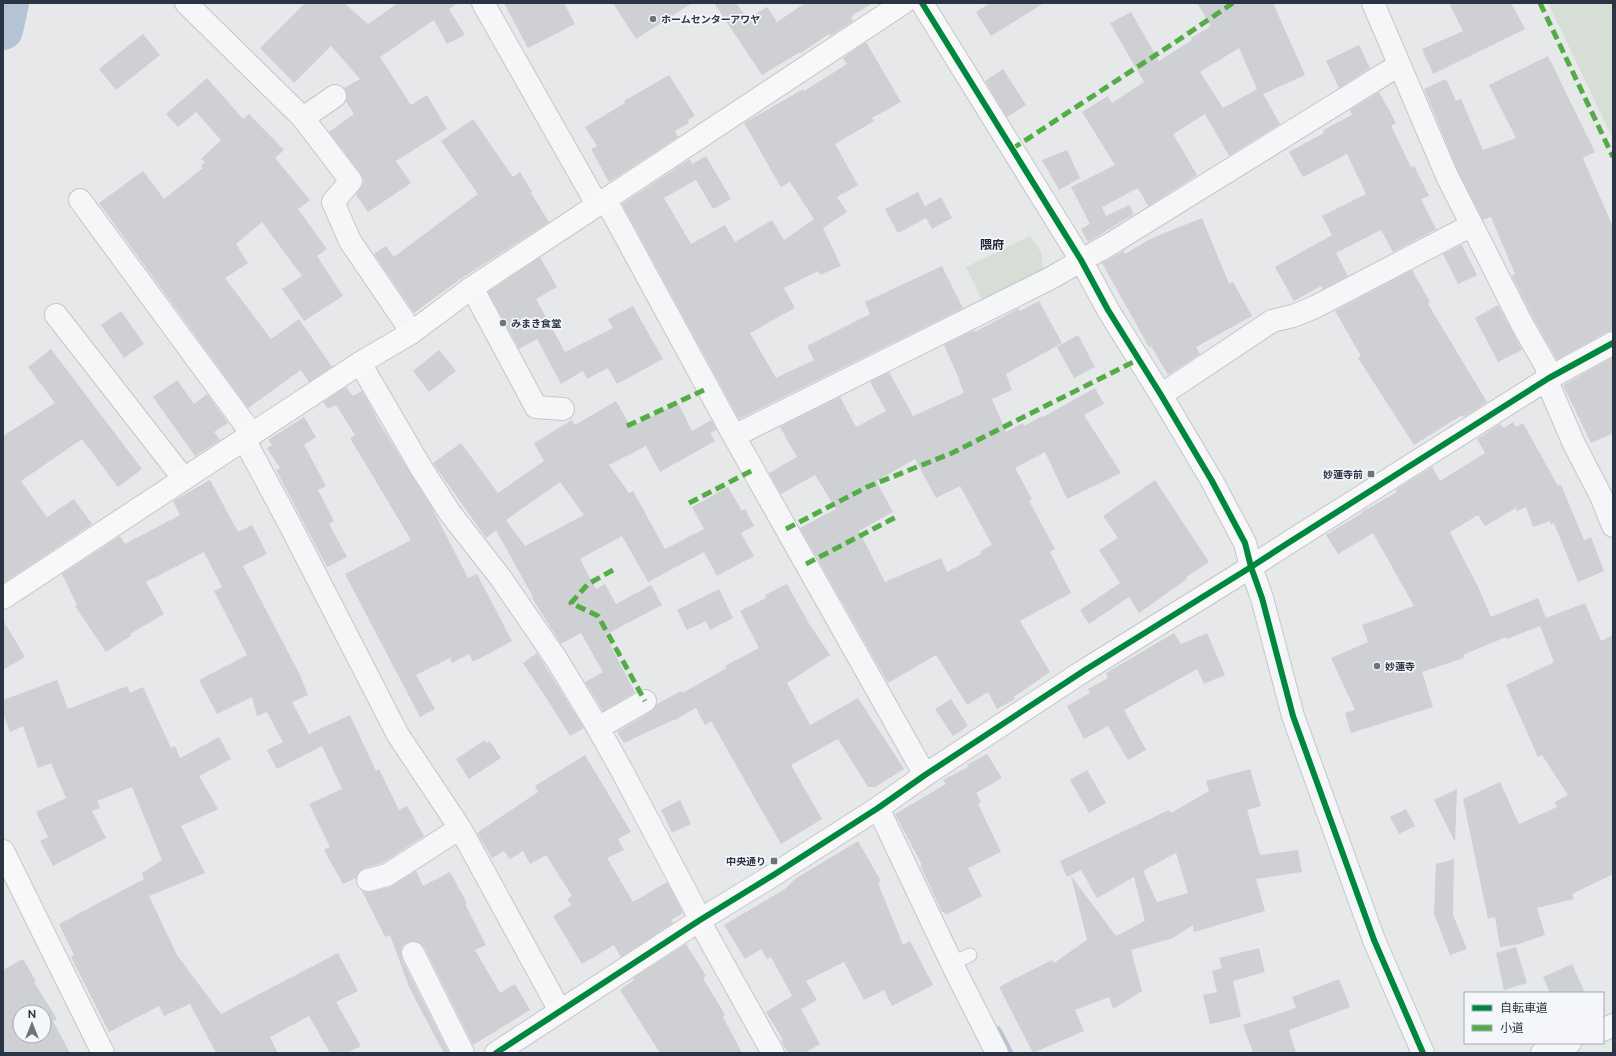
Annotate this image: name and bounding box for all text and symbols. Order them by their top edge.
marker: ホームセンターアワヤ [648,14,658,24]
place label: ホームセンターアワヤ [661,14,760,25]
district label: 隈府 [980,238,1004,252]
marker: みまき食堂 [498,318,508,328]
place label: みまき食堂 [511,318,561,329]
place label: 妙蓮寺前 [1323,469,1363,480]
marker: 妙蓮寺前 [1366,469,1376,479]
marker: 妙蓮寺 [1372,661,1382,671]
place label: 妙蓮寺 [1385,661,1415,672]
place label: 中央通り [726,856,766,867]
marker: 中央通り [769,856,779,866]
legend [1464,992,1604,1044]
text: 自転車道 [1500,1001,1548,1015]
north arrow [12,1004,52,1044]
text: N [28,1008,36,1021]
text: 小道 [1500,1021,1524,1035]

